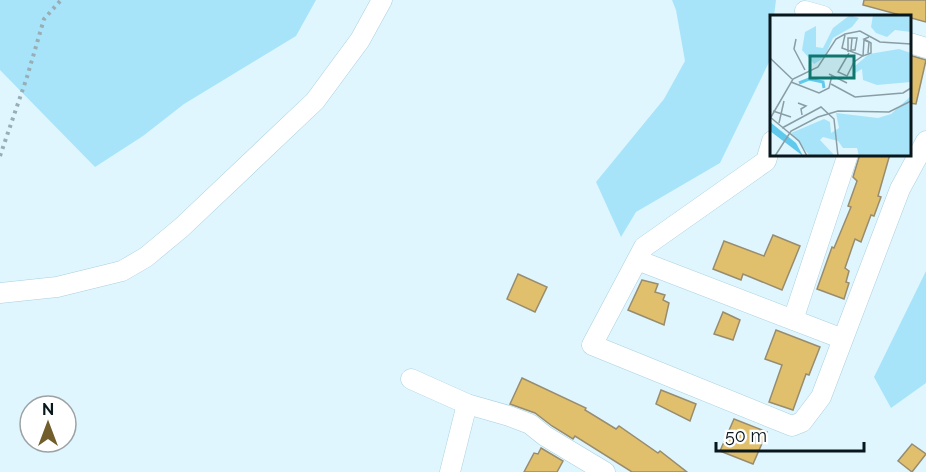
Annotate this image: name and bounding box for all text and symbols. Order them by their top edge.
inset map [770,15,911,156]
north arrow [18,394,78,454]
text: N [42,400,54,419]
scale bar [716,415,864,453]
text: 50 m [725,425,767,446]

